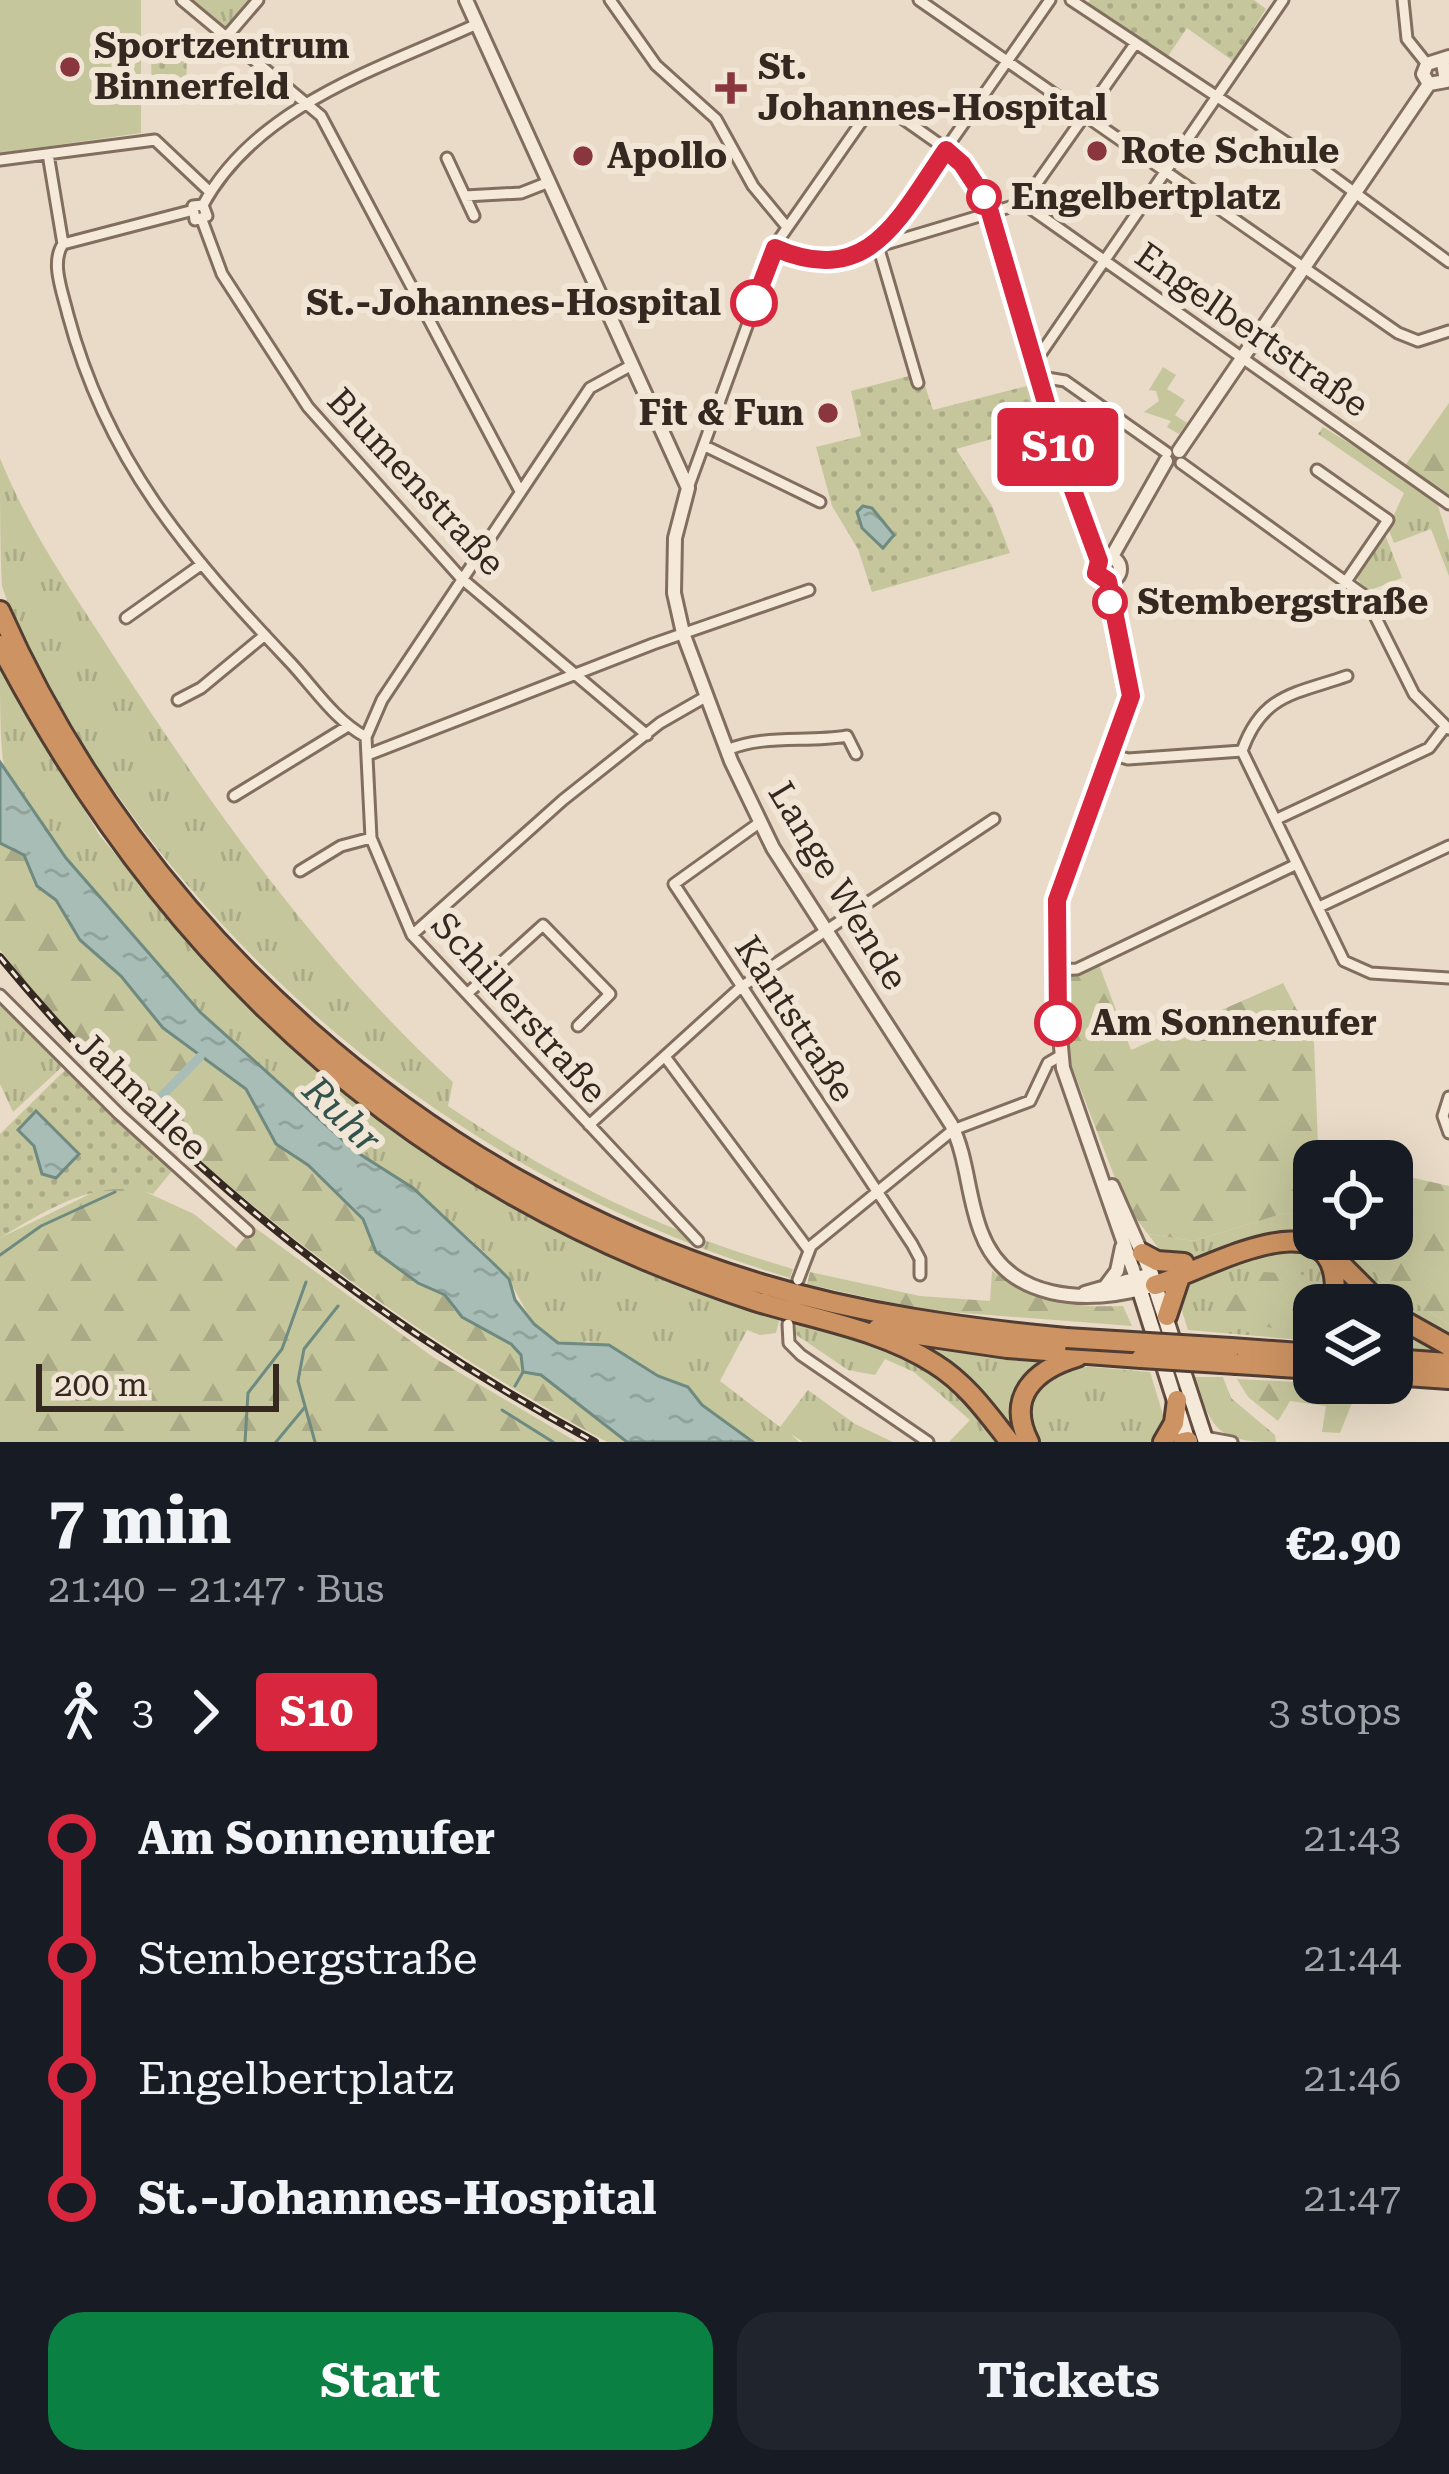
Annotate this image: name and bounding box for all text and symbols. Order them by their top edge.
place label: Sportzentrum Binnerfeld [94,25,350,108]
place label: St. Johannes-Hospital [758,46,1107,129]
marker: Sportzentrum Binnerfeld [57,54,83,80]
marker: St. Johannes-Hospital [715,72,747,104]
place label: Rote Schule [1121,130,1339,172]
place label: Apollo [607,135,727,177]
marker: Rote Schule [1084,138,1110,164]
marker: Apollo [570,143,596,169]
place label: Engelbertplatz [1011,176,1280,218]
marker: Engelbertplatz [968,181,1000,213]
street label: Engelbertstraße [1127,234,1377,426]
marker: St.-Johannes-Hospital [732,281,776,325]
place label: St.-Johannes-Hospital [306,282,721,324]
street label: Blumenstraße [319,380,513,584]
place label: Fit & Fun [639,392,804,434]
marker: Fit & Fun [815,400,841,426]
line badge: S10 [989,408,1127,486]
text: S10 [1021,422,1095,471]
place label: Stembergstraße [1137,581,1428,623]
marker: Stembergstraße [1094,586,1126,618]
street label: Lange Wende [760,775,916,997]
street label: Schillerstraße [423,904,615,1112]
street label: Kantstraße [726,928,864,1110]
marker: Am Sonnenufer [1036,1001,1080,1045]
place label: Am Sonnenufer [1091,1002,1377,1044]
street label: Jahnallee [66,1023,216,1169]
water label: Ruhr [293,1066,390,1163]
map controls [1293,1140,1413,1404]
button: locate [1293,1140,1413,1260]
button: layers [1293,1284,1413,1404]
scale bar [36,1358,279,1411]
text: 200 m [54,1365,148,1404]
text: 7 min [48,1482,231,1559]
text: €2.90 [1286,1518,1401,1571]
text: 21:40 – 21:47 · Bus [48,1566,384,1612]
icon: walk [48,1679,114,1745]
icon: forward [172,1679,238,1745]
text: S10 [280,1687,353,1736]
text: 3 [132,1689,154,1735]
text: 3 stops [1269,1689,1401,1735]
text: Am Sonnenufer [138,1812,495,1865]
text: 21:43 [1304,1815,1401,1861]
text: Stembergstraße [138,1932,477,1985]
text: 21:44 [1304,1935,1401,1981]
text: Engelbertplatz [138,2052,454,2105]
text: 21:46 [1304,2055,1401,2101]
text: St.-Johannes-Hospital [138,2172,657,2225]
text: 21:47 [1304,2175,1401,2221]
button: Start [48,2312,713,2450]
button: Tickets [737,2312,1401,2450]

